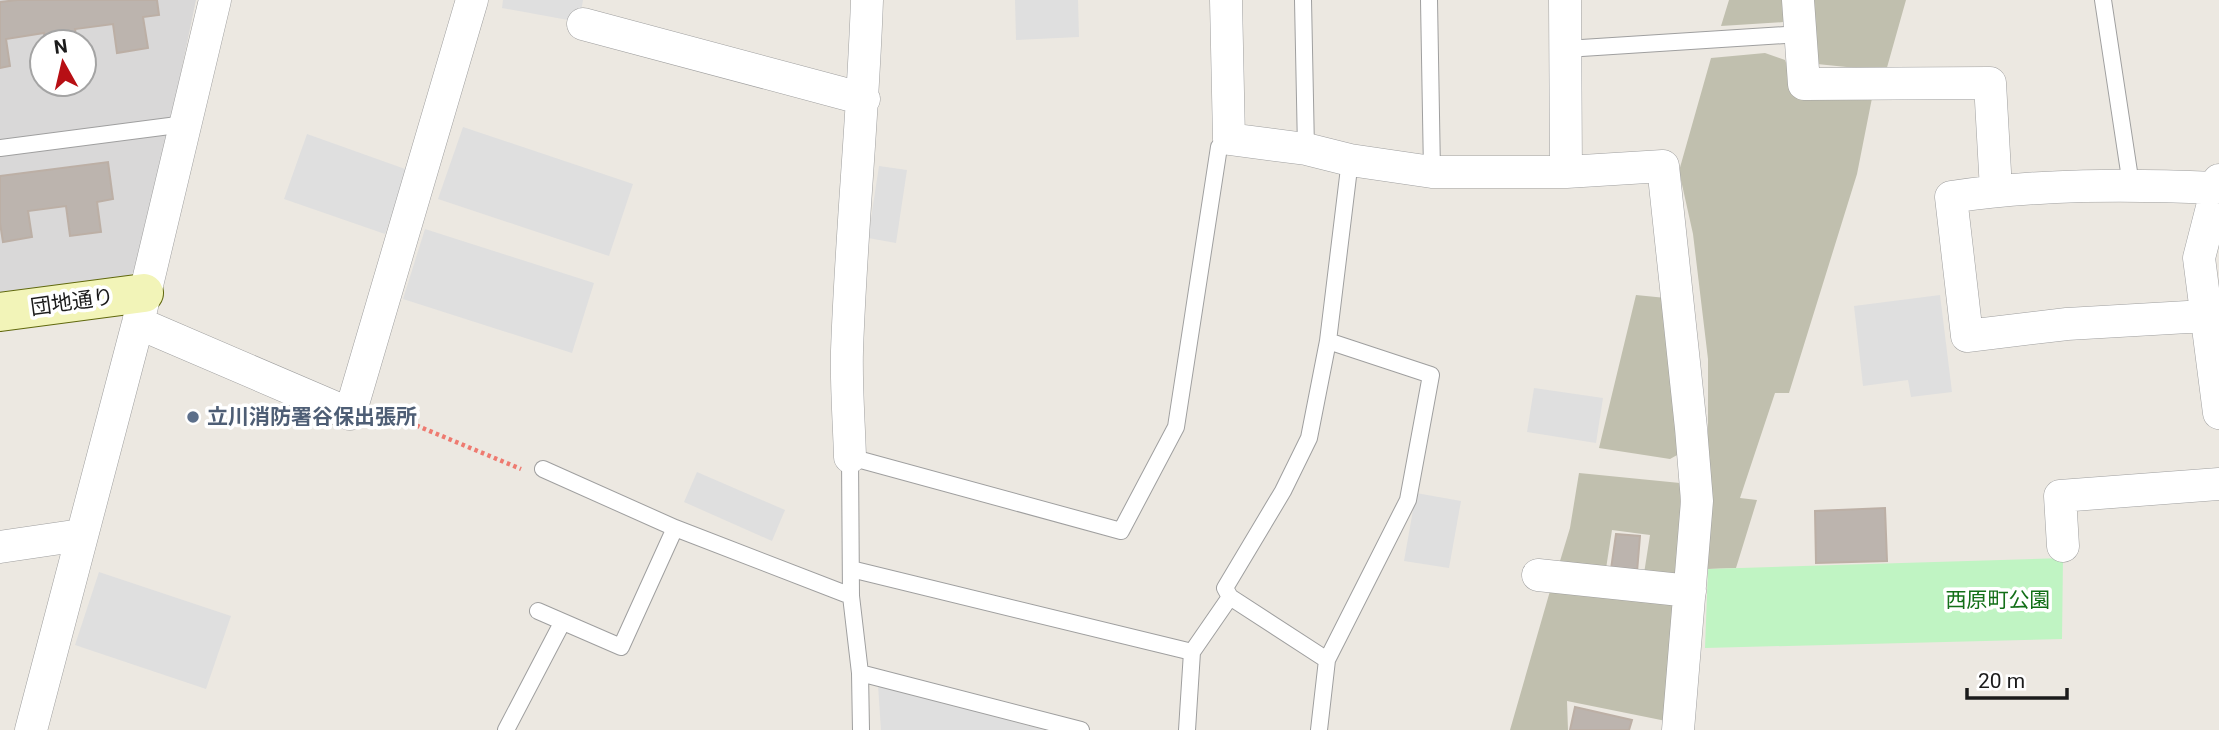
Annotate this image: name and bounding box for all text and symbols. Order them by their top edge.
north arrow [28,28,98,98]
text: N [52,34,69,59]
street label: 団地通り [29,284,115,320]
place label: 立川消防署谷保出張所 [207,405,417,429]
marker: 立川消防署谷保出張所 [185,409,201,425]
park label: 西原町公園 [1946,588,2051,612]
scale bar [1967,656,2067,700]
text: 20 m [1978,669,2025,693]

